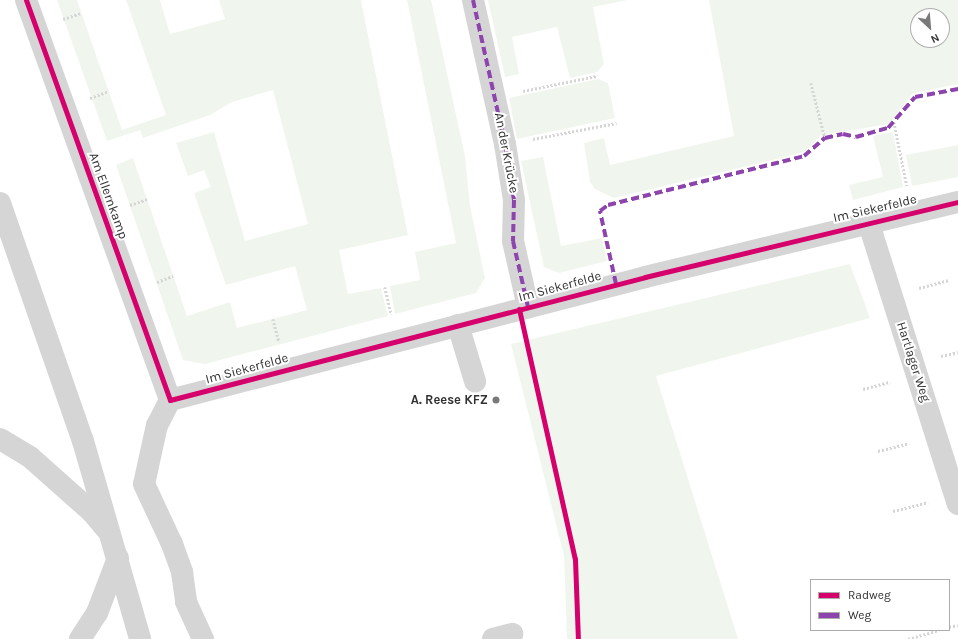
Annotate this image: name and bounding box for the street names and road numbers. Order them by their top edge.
street label: An der Krücke [491,111,521,195]
street label: Am Ellernkamp [85,151,131,241]
street label: Im Siekerfelde [832,192,918,226]
street label: Im Siekerfelde [517,268,603,306]
street label: Hartlager Weg [893,320,933,404]
street label: Im Siekerfelde [204,350,290,388]

